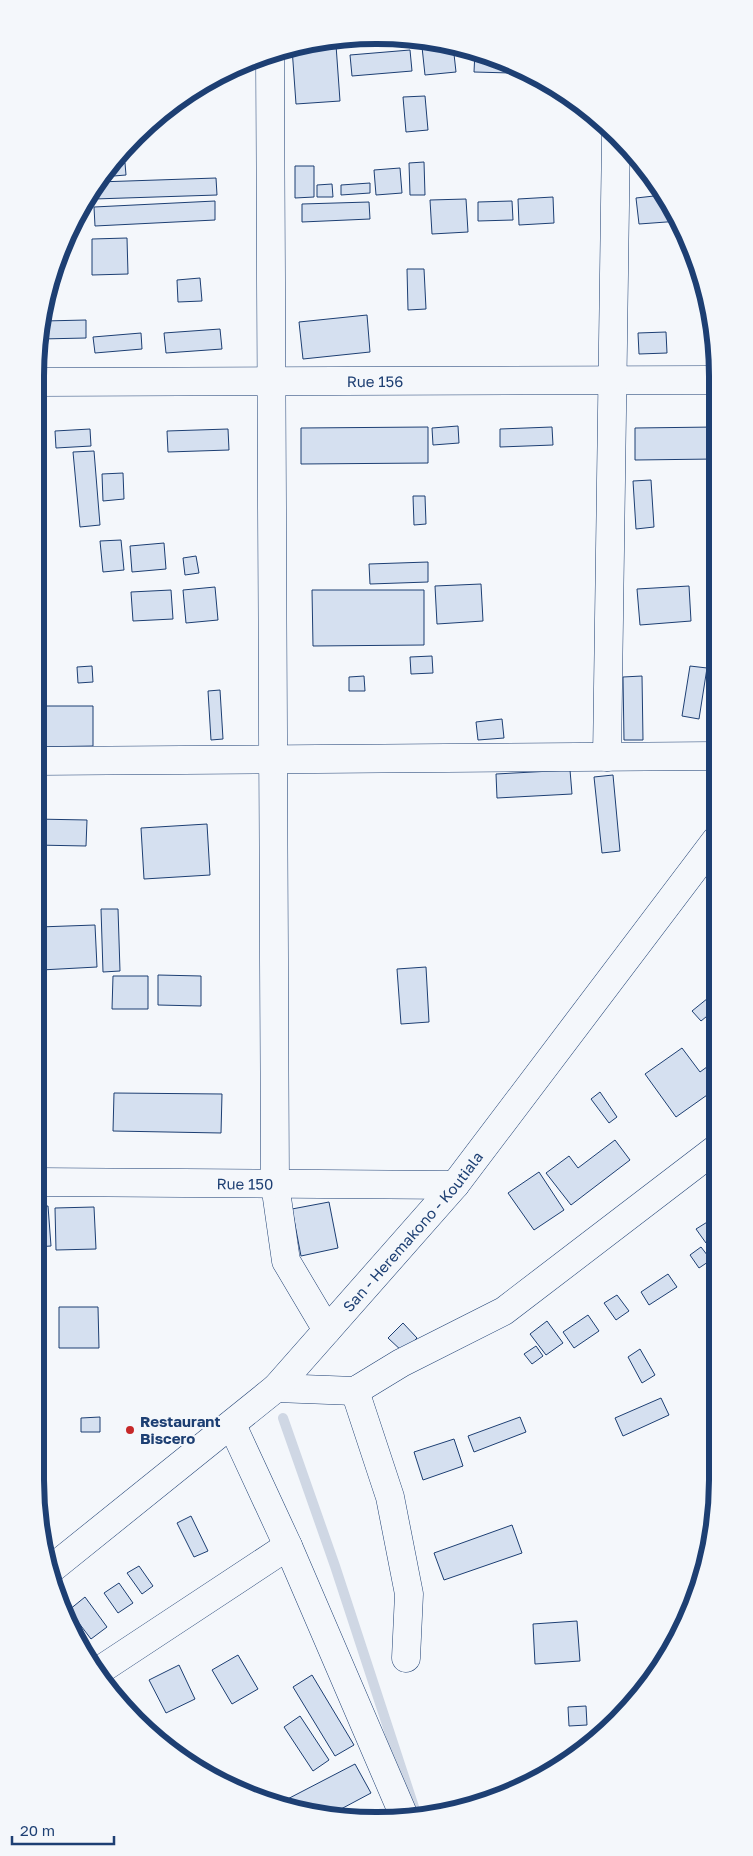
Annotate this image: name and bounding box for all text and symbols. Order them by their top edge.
street label: Rue 156 [347,372,403,390]
street label: San - Heremakono - Koutiala [339,1148,486,1315]
street label: Rue 150 [217,1174,273,1193]
place label: Restaurant Biscero [140,1412,220,1447]
marker: Restaurant Biscero [124,1424,136,1436]
scale bar [12,1814,115,1846]
text: 20 m [20,1821,55,1839]

